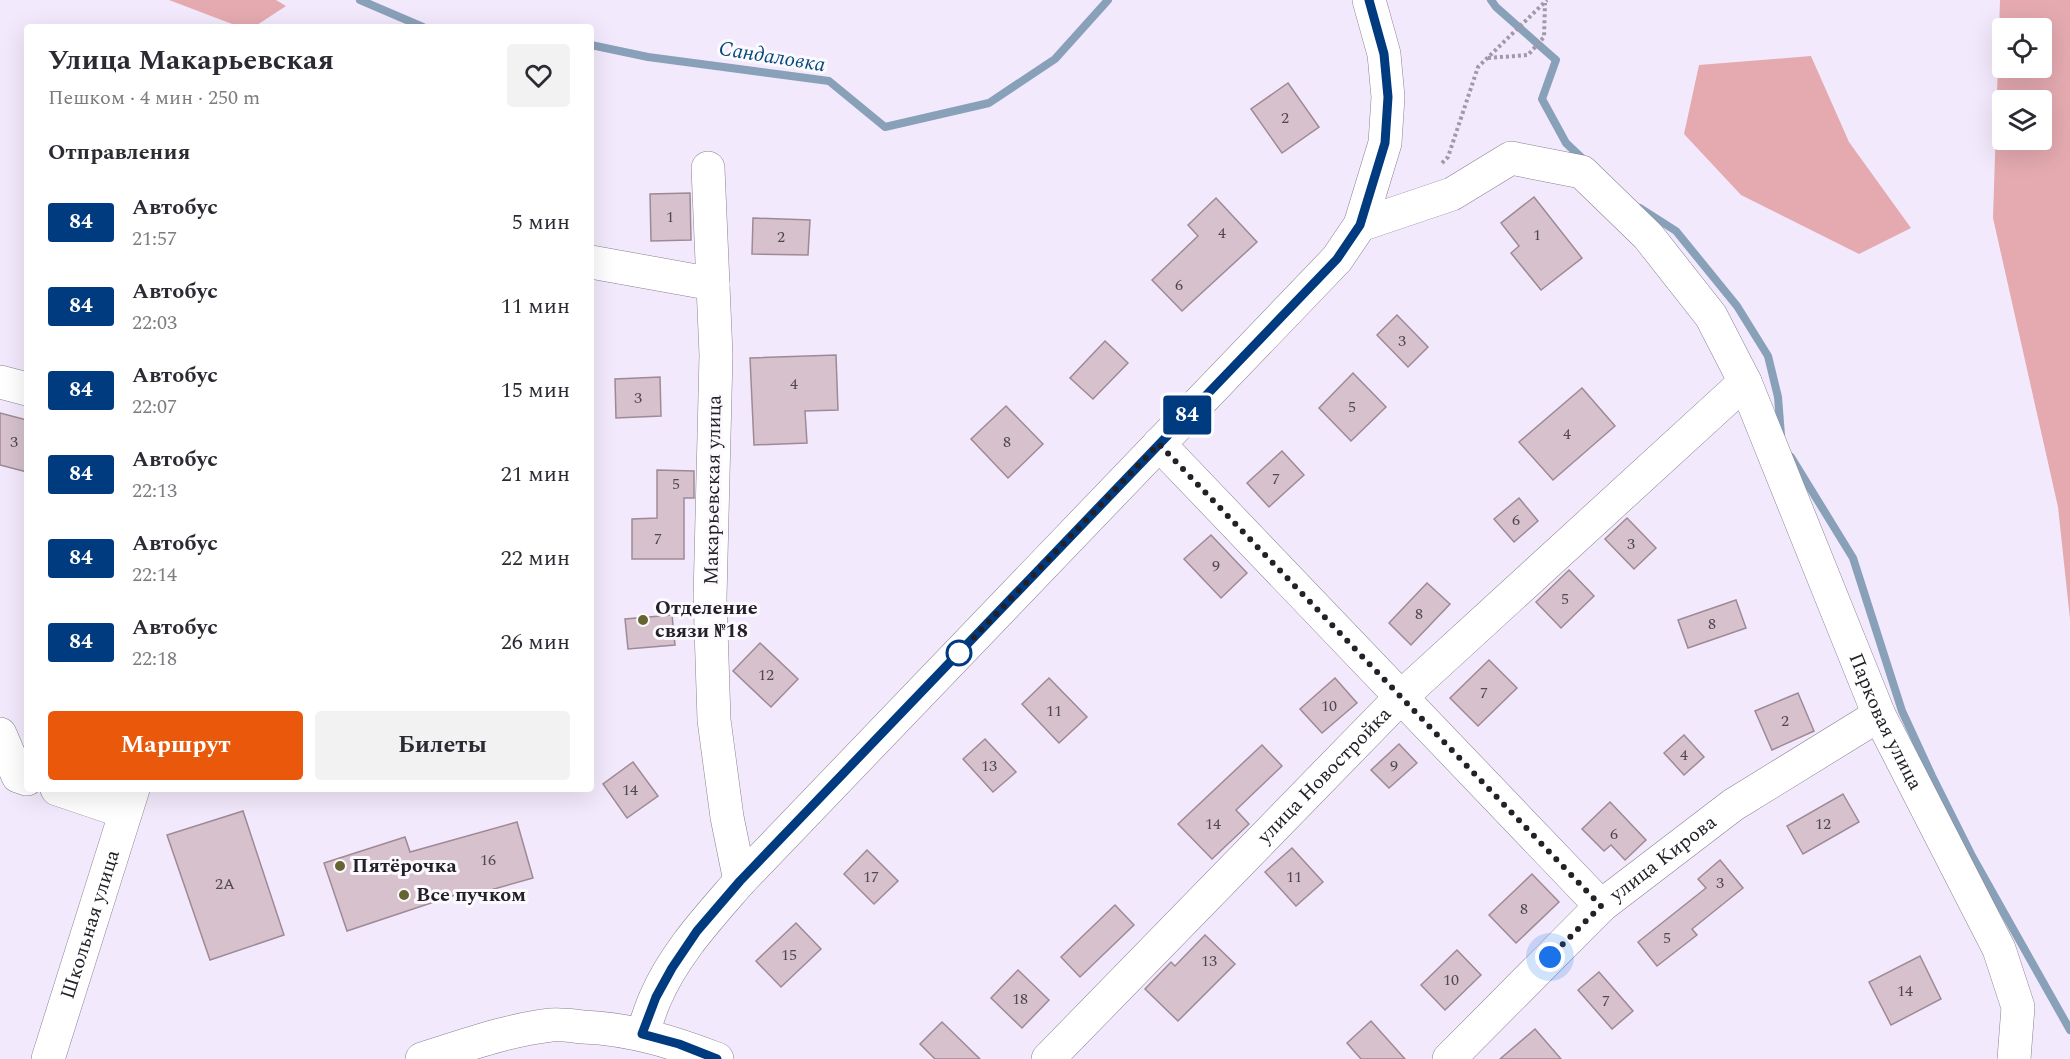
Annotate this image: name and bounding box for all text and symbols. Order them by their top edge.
map controls [1992,18,2052,150]
button: locate [1992,18,2052,78]
water label: Сандаловка [716,33,828,81]
text: Улица Макарьевская [48,39,334,82]
button: heart [507,44,570,107]
text: Пешком · 4 мин · 250 m [48,83,260,113]
button: layers [1992,90,2052,150]
house number: 2 [1281,106,1289,130]
text: Отправления [48,136,190,169]
text: Автобус [132,191,218,224]
house number: 1 [666,205,674,229]
text: 84 [69,206,93,238]
text: 5 мин [512,206,570,239]
house number: 4 [1218,221,1226,245]
house number: 1 [1533,223,1541,247]
text: 21:57 [132,224,177,254]
house number: 2 [777,225,785,249]
house number: 6 [1175,273,1183,297]
text: Автобус [132,275,218,308]
text: 84 [69,290,93,322]
text: 11 мин [501,290,570,323]
text: 22:03 [132,308,177,338]
house number: 3 [1398,329,1406,353]
text: Автобус [132,359,218,392]
house number: 4 [790,372,798,396]
text: 84 [69,374,93,406]
text: 15 мин [501,374,570,407]
house number: 3 [634,386,642,410]
text: 22:07 [132,392,177,422]
street label: Макарьевская улица [696,394,730,585]
house number: 5 [1348,395,1356,419]
line badge: 84 [1160,396,1214,434]
text: 84 [1175,399,1199,431]
house number: 4 [1563,422,1571,446]
house number: 3 [10,430,18,454]
house number: 8 [1003,430,1011,454]
text: Автобус [132,443,218,476]
text: 84 [69,458,93,490]
text: 21 мин [501,458,570,491]
house number: 7 [1272,467,1280,491]
house number: 5 [672,472,680,496]
text: 22:13 [132,476,177,506]
house number: 6 [1512,508,1520,532]
text: Автобус [132,527,218,560]
house number: 7 [654,527,662,551]
house number: 3 [1627,532,1635,556]
text: 84 [69,542,93,574]
text: 22 мин [501,542,570,575]
house number: 9 [1212,554,1220,578]
text: 22:14 [132,560,177,590]
house number: 5 [1561,587,1569,611]
place label: Отделение связи №18 [655,593,758,646]
house number: 8 [1415,602,1423,626]
text: Автобус [132,611,218,644]
house number: 8 [1708,612,1716,636]
marker: Отделение связи №18 [636,613,650,627]
text: 84 [69,626,93,658]
text: 26 мин [501,626,570,659]
unlabelled marker [946,640,972,666]
text: 22:18 [132,644,177,674]
street label: Парковая улица [1841,648,1930,796]
house number: 12 [758,663,774,687]
house number: 7 [1480,681,1488,705]
house number: 10 [1321,694,1337,718]
house number: 11 [1046,699,1062,723]
street label: улица Новостройка [1250,700,1399,852]
house number: 2 [1781,709,1789,733]
button: Маршрут [48,711,303,780]
button: Билеты [315,711,570,780]
house number: 4 [1680,743,1688,767]
house number: 13 [981,754,997,778]
house number: 9 [1390,754,1398,778]
house number: 14 [622,778,638,802]
street label: улица Кирова [1602,807,1723,910]
house number: 14 [1205,812,1221,836]
house number: 12 [1815,812,1831,836]
house number: 6 [1610,822,1618,846]
street label: Школьная улица [53,846,128,1003]
house number: 16 [480,848,496,872]
place label: Пятёрочка [352,851,458,881]
marker: Пятёрочка [333,859,347,873]
house number: 17 [863,865,879,889]
house number: 11 [1286,865,1302,889]
house number: 3 [1716,871,1724,895]
house number: 2А [215,872,235,896]
place label: Все пучком [416,880,526,910]
marker: Все пучком [397,888,411,902]
house number: 8 [1520,897,1528,921]
house number: 5 [1663,926,1671,950]
your location [1535,942,1565,972]
house number: 15 [781,943,797,967]
house number: 13 [1201,949,1217,973]
house number: 10 [1443,968,1459,992]
house number: 14 [1897,979,1913,1003]
house number: 18 [1012,987,1028,1011]
house number: 7 [1602,989,1610,1013]

